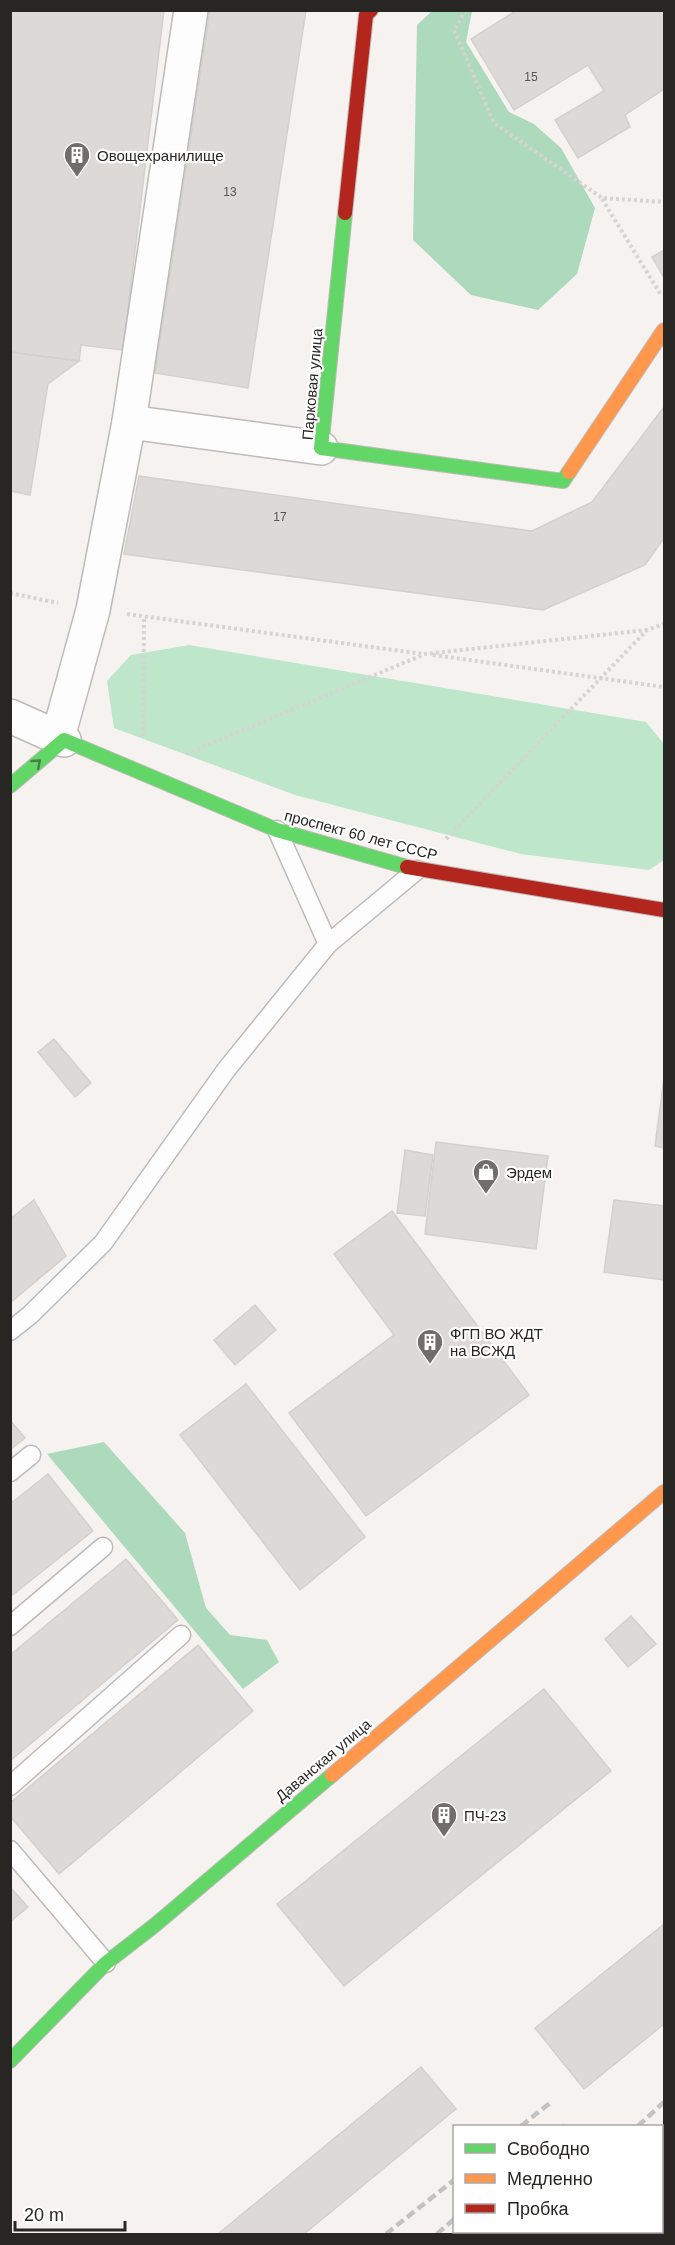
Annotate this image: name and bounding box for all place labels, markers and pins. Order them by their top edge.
building icon: Овощехранилище [62,140,92,178]
place label: Овощехранилище [97,147,224,164]
shop icon: Эрдем [471,1157,501,1195]
place label: Эрдем [506,1164,552,1181]
place label: ФГП ВО ЖДТ на ВСЖД [450,1325,543,1359]
building icon: ФГП ВО ЖДТ на ВСЖД [415,1327,445,1365]
building icon: ПЧ-23 [429,1800,459,1838]
place label: ПЧ-23 [464,1807,506,1824]

